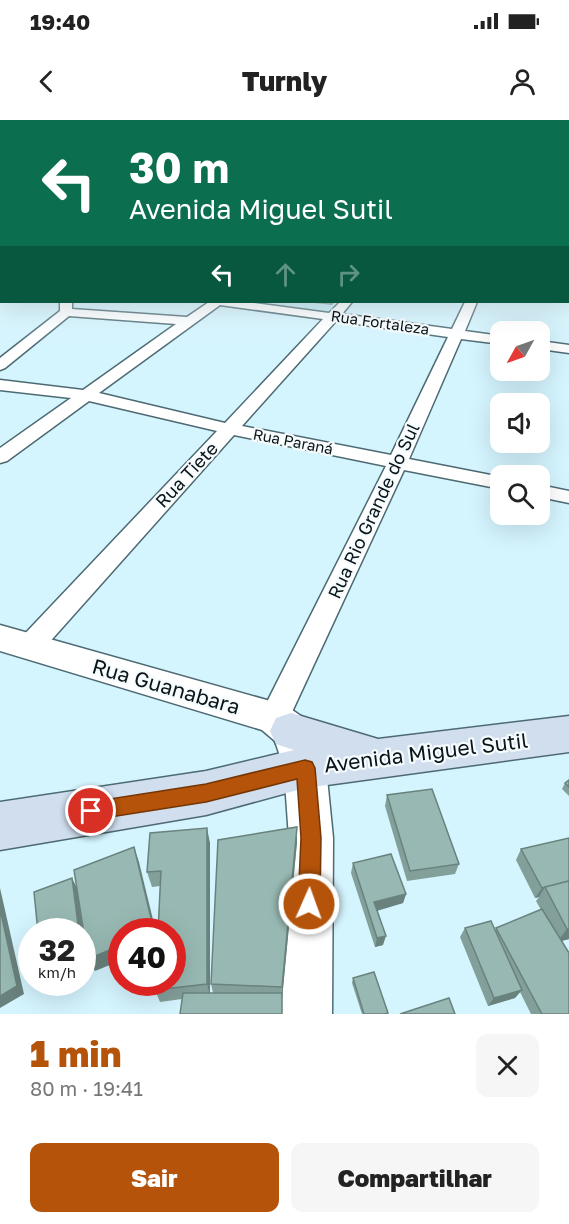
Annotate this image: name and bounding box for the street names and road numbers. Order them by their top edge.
street label: Rua Fortaleza [330,306,430,338]
street label: Rua Rio Grande do Sul [323,419,424,602]
street label: Rua Paraná [252,424,335,458]
street label: Rua Tiete [150,437,222,512]
street label: Rua Guanabara [89,653,243,720]
street label: Avenida Miguel Sutil [322,727,529,777]

